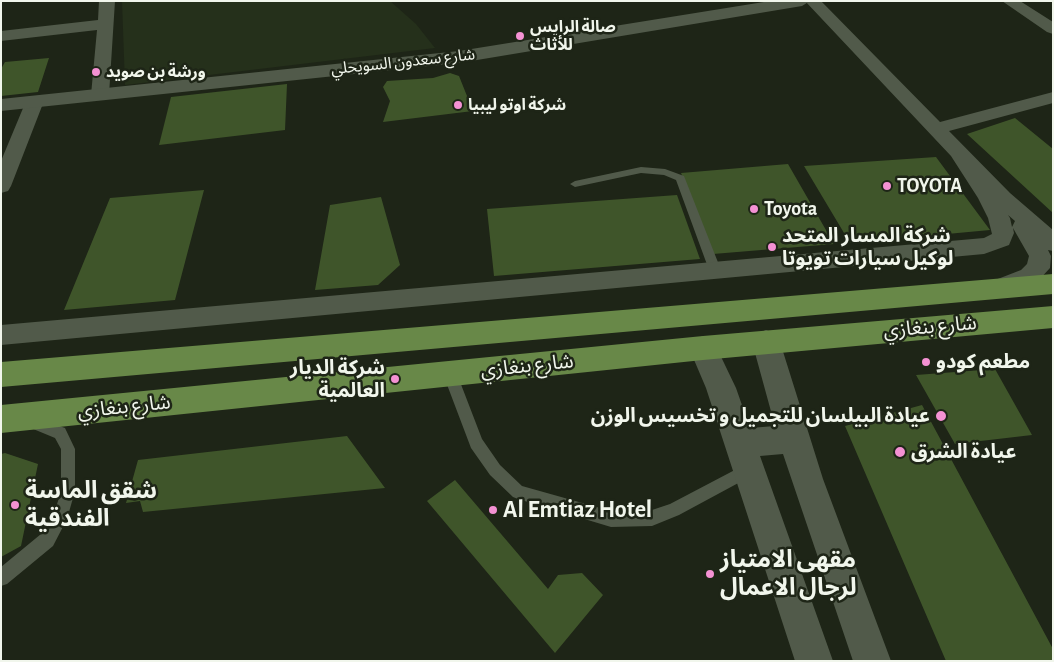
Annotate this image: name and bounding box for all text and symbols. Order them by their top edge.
place label: صالة الرايس للأثاث [530,17,616,55]
marker: صالة الرايس للأثاث [514,30,526,42]
street label: شارع سعدون السويحلي [330,45,476,79]
place label: ورشة بن صويد [106,62,206,82]
marker: ورشة بن صويد [90,66,102,78]
place label: شركة اوتو ليبيا [468,95,566,115]
marker: شركة اوتو ليبيا [452,99,464,111]
place label: TOYOTA [897,174,962,198]
marker: TOYOTA [881,180,893,192]
place label: Toyota [764,197,817,221]
marker: Toyota [748,203,760,215]
place label: شركة المسار المتحد لوكيل سيارات تويوتا [782,224,954,271]
marker: شركة المسار المتحد لوكيل سيارات تويوتا [766,241,778,253]
street label: شارع بنغازي [882,311,978,343]
street label: شارع بنغازي [479,349,575,383]
place label: مطعم كودو [936,350,1030,374]
place label: شركة الديار العالمية [290,356,385,403]
marker: مطعم كودو [920,356,932,368]
marker: شركة الديار العالمية [389,373,401,385]
street label: شارع بنغازي [76,390,172,424]
place label: عيادة البيلسان للتجميل و تخسيس الوزن [591,404,930,428]
marker: عيادة البيلسان للتجميل و تخسيس الوزن [934,409,948,423]
place label: عيادة الشرق [911,440,1016,464]
marker: عيادة الشرق [893,445,907,459]
place label: شقق الماسة الفندقية [25,477,157,533]
place label: Al Emtiaz Hotel [503,496,652,524]
marker: شقق الماسة الفندقية [9,499,21,511]
marker: Al Emtiaz Hotel [487,504,499,516]
place label: مقهى الامتياز لرجال الاعمال [720,546,857,602]
marker: مقهى الامتياز لرجال الاعمال [704,568,716,580]

